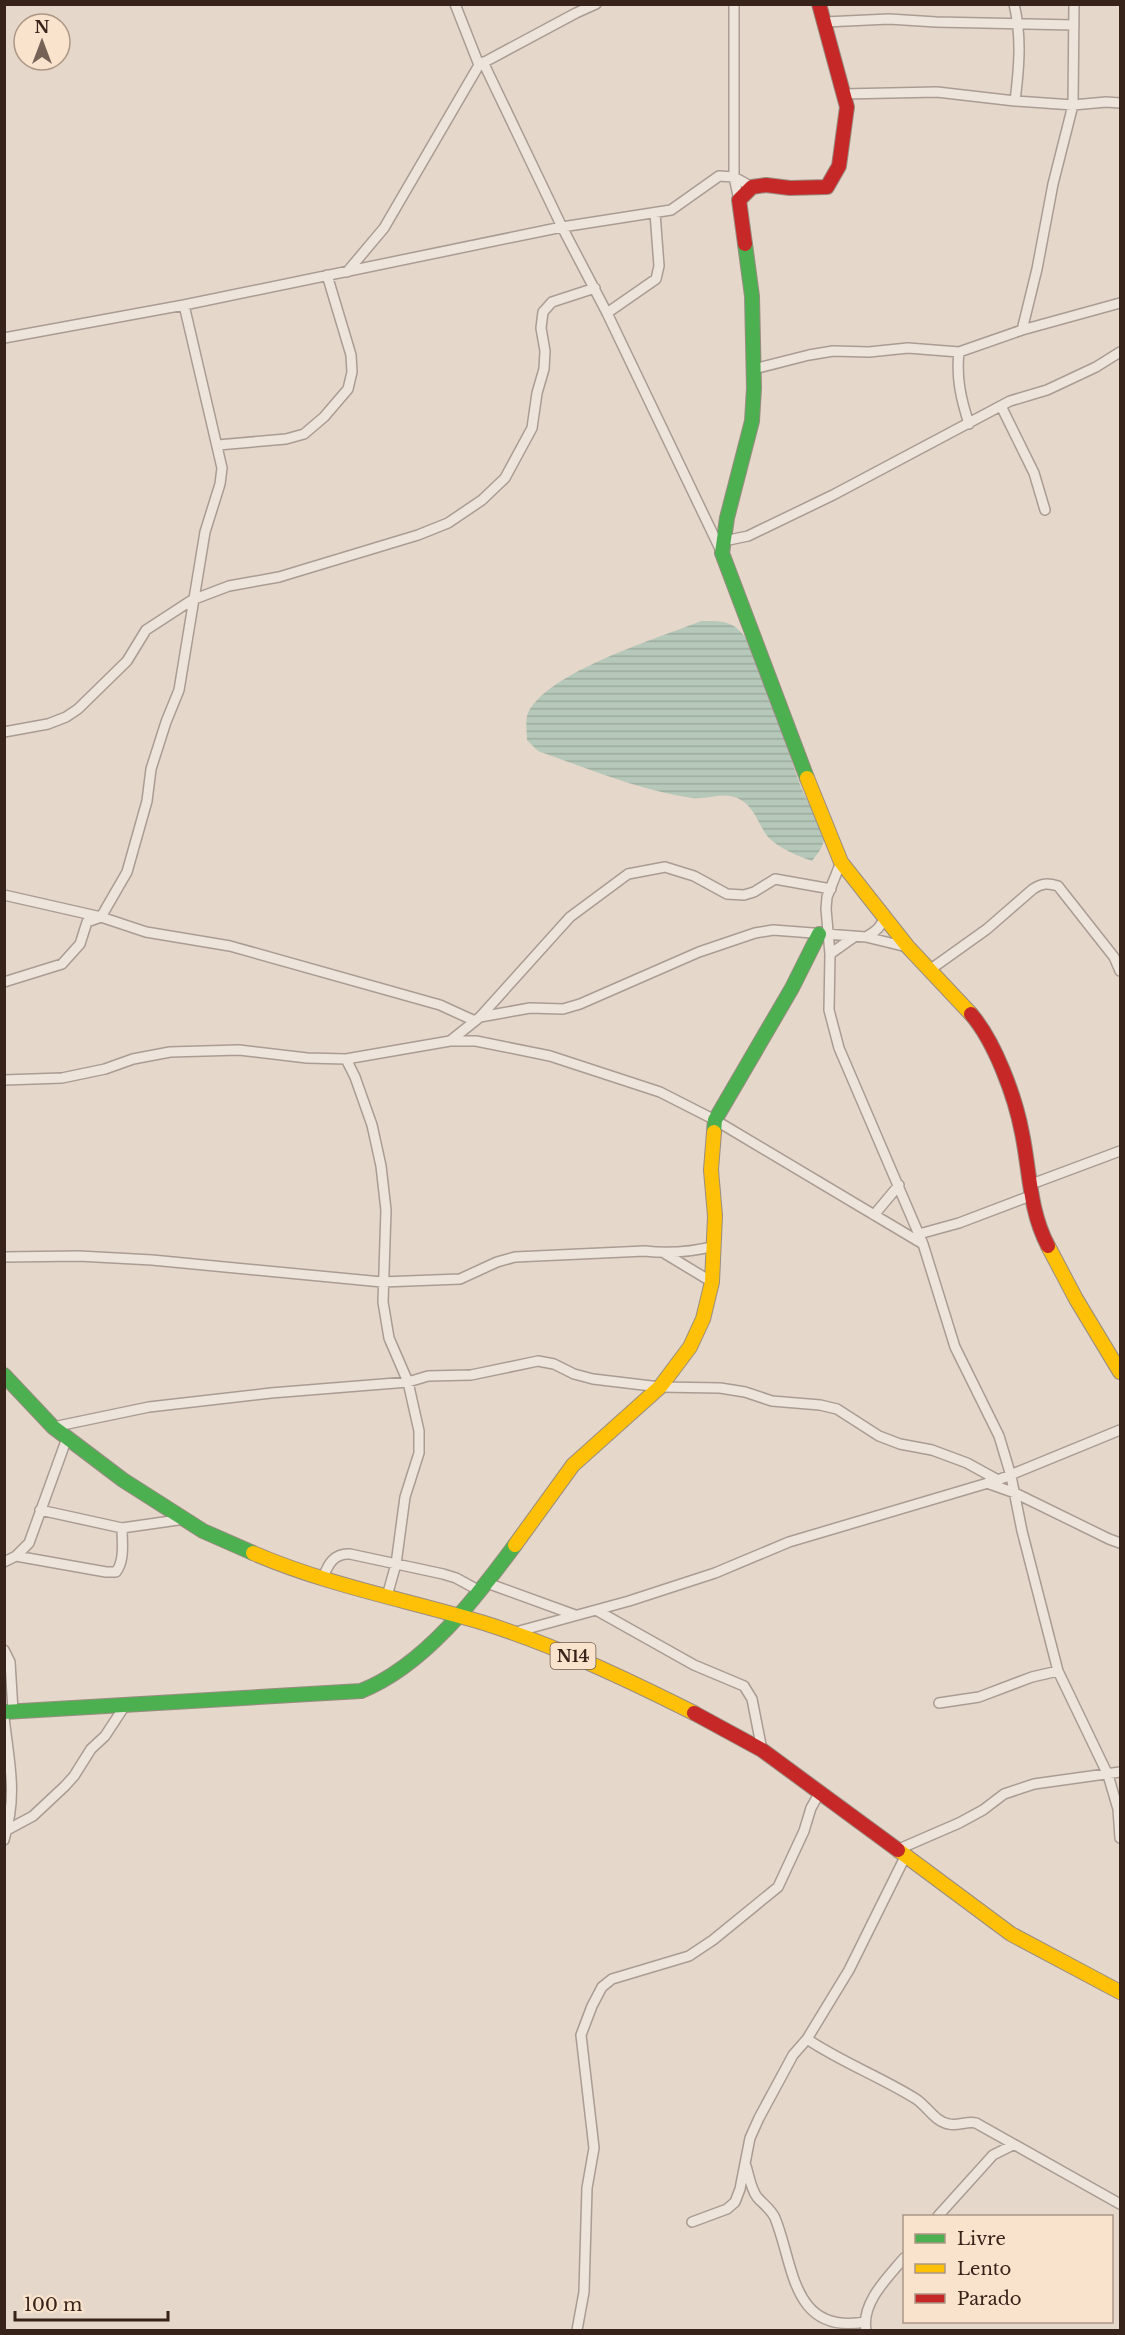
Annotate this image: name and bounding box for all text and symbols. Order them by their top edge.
north arrow [12,12,72,72]
text: N [34,17,50,37]
road number: N14 [550,1643,596,1669]
legend [903,2215,1113,2323]
text: Livre [957,2228,1006,2250]
text: Lento [957,2258,1011,2280]
scale bar [15,2284,168,2322]
text: Parado [957,2288,1022,2310]
text: 100 m [24,2294,82,2316]

